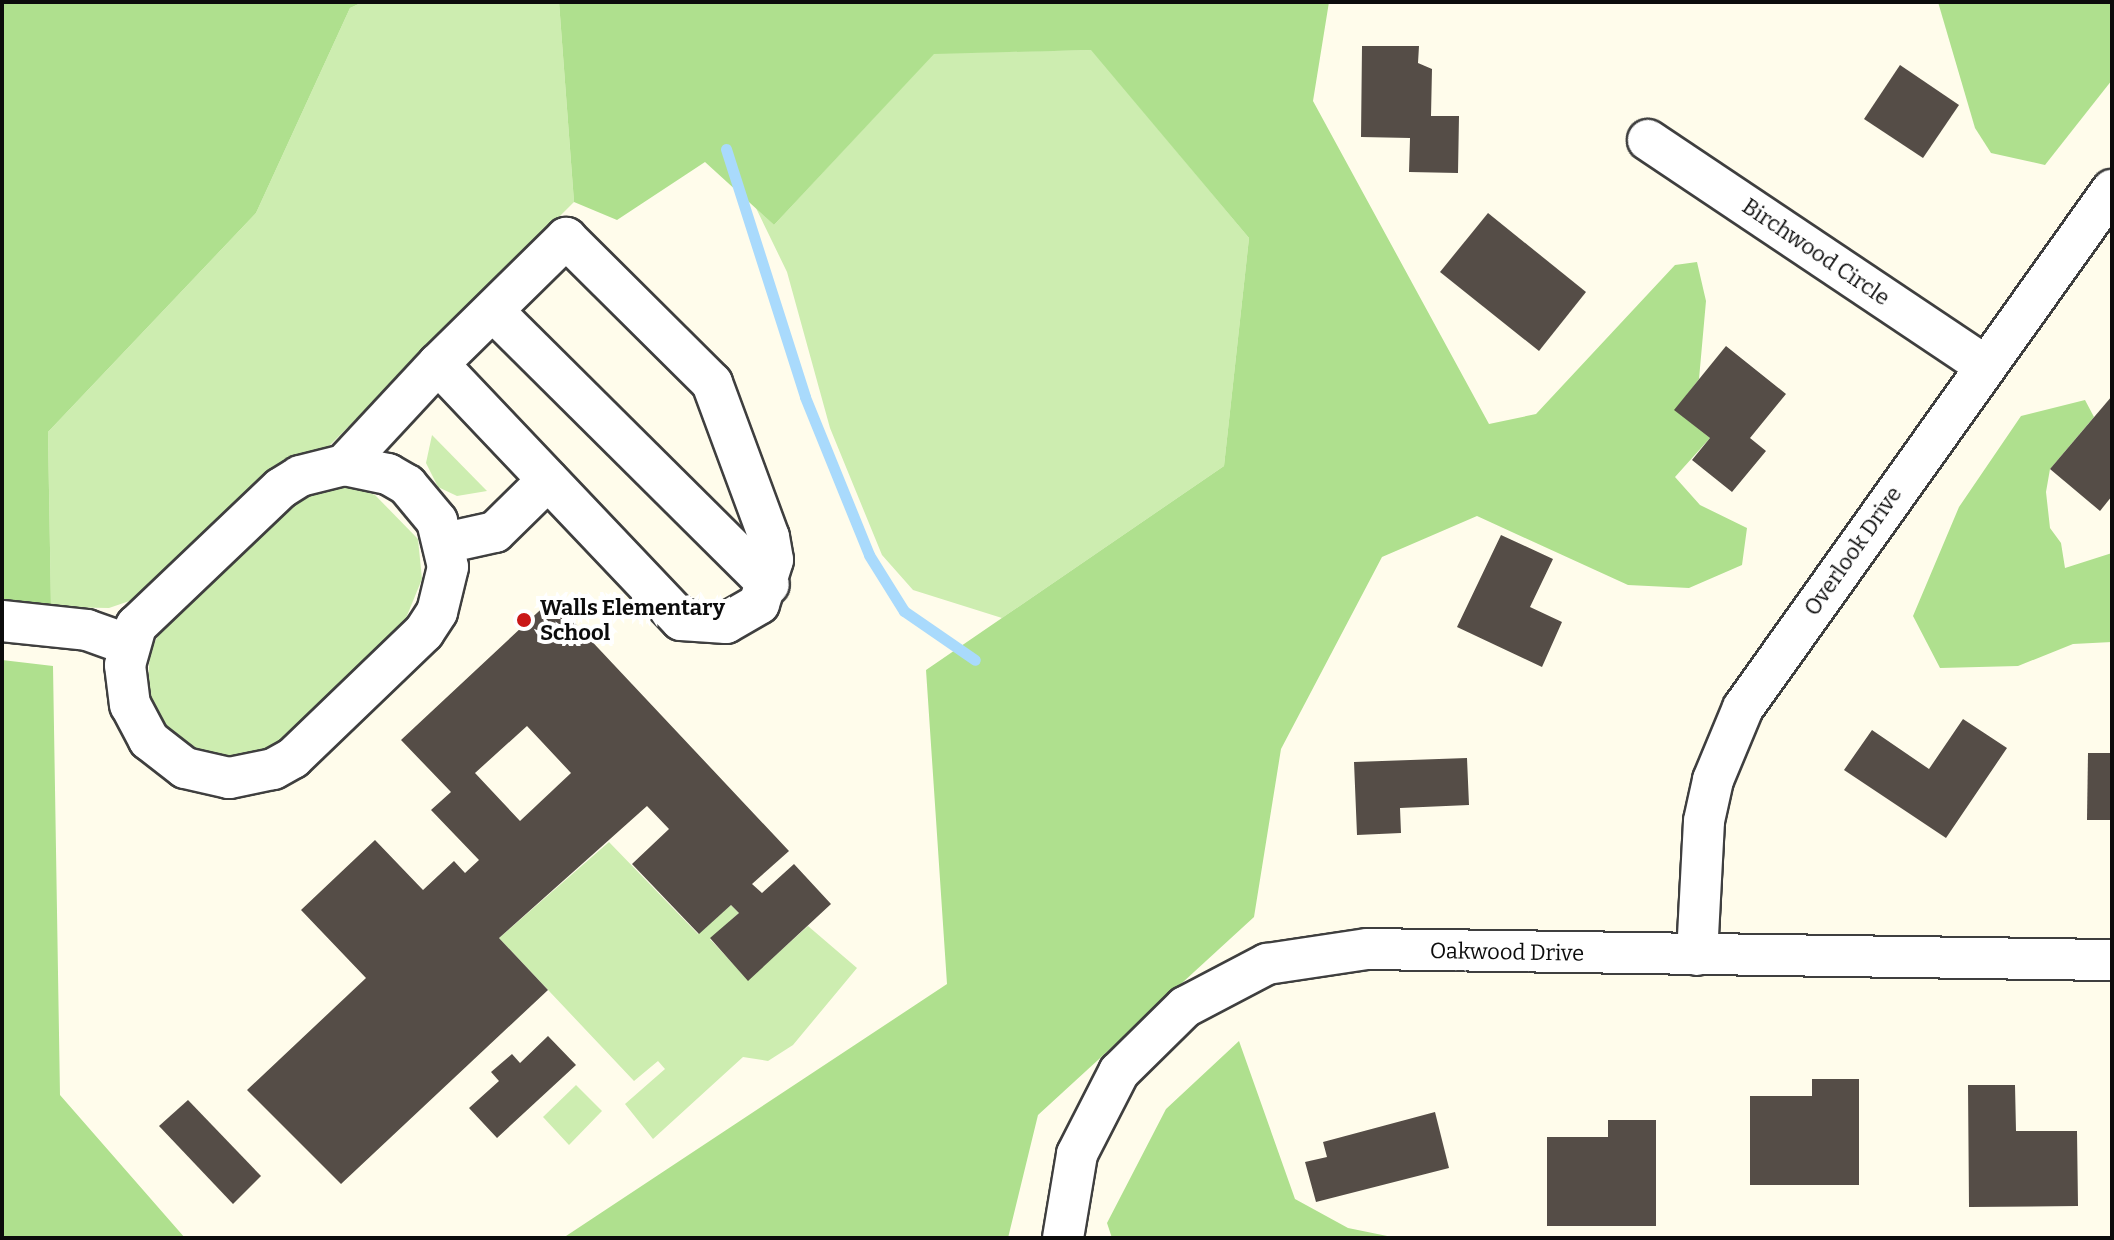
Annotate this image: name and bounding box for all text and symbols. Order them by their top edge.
street label: Birchwood Circle [1737,193,1895,311]
street label: Overlook Drive [1799,481,1907,621]
place label: Walls Elementary School [540,594,725,646]
marker: Walls Elementary School [515,611,533,629]
street label: Oakwood Drive [1430,937,1584,967]

